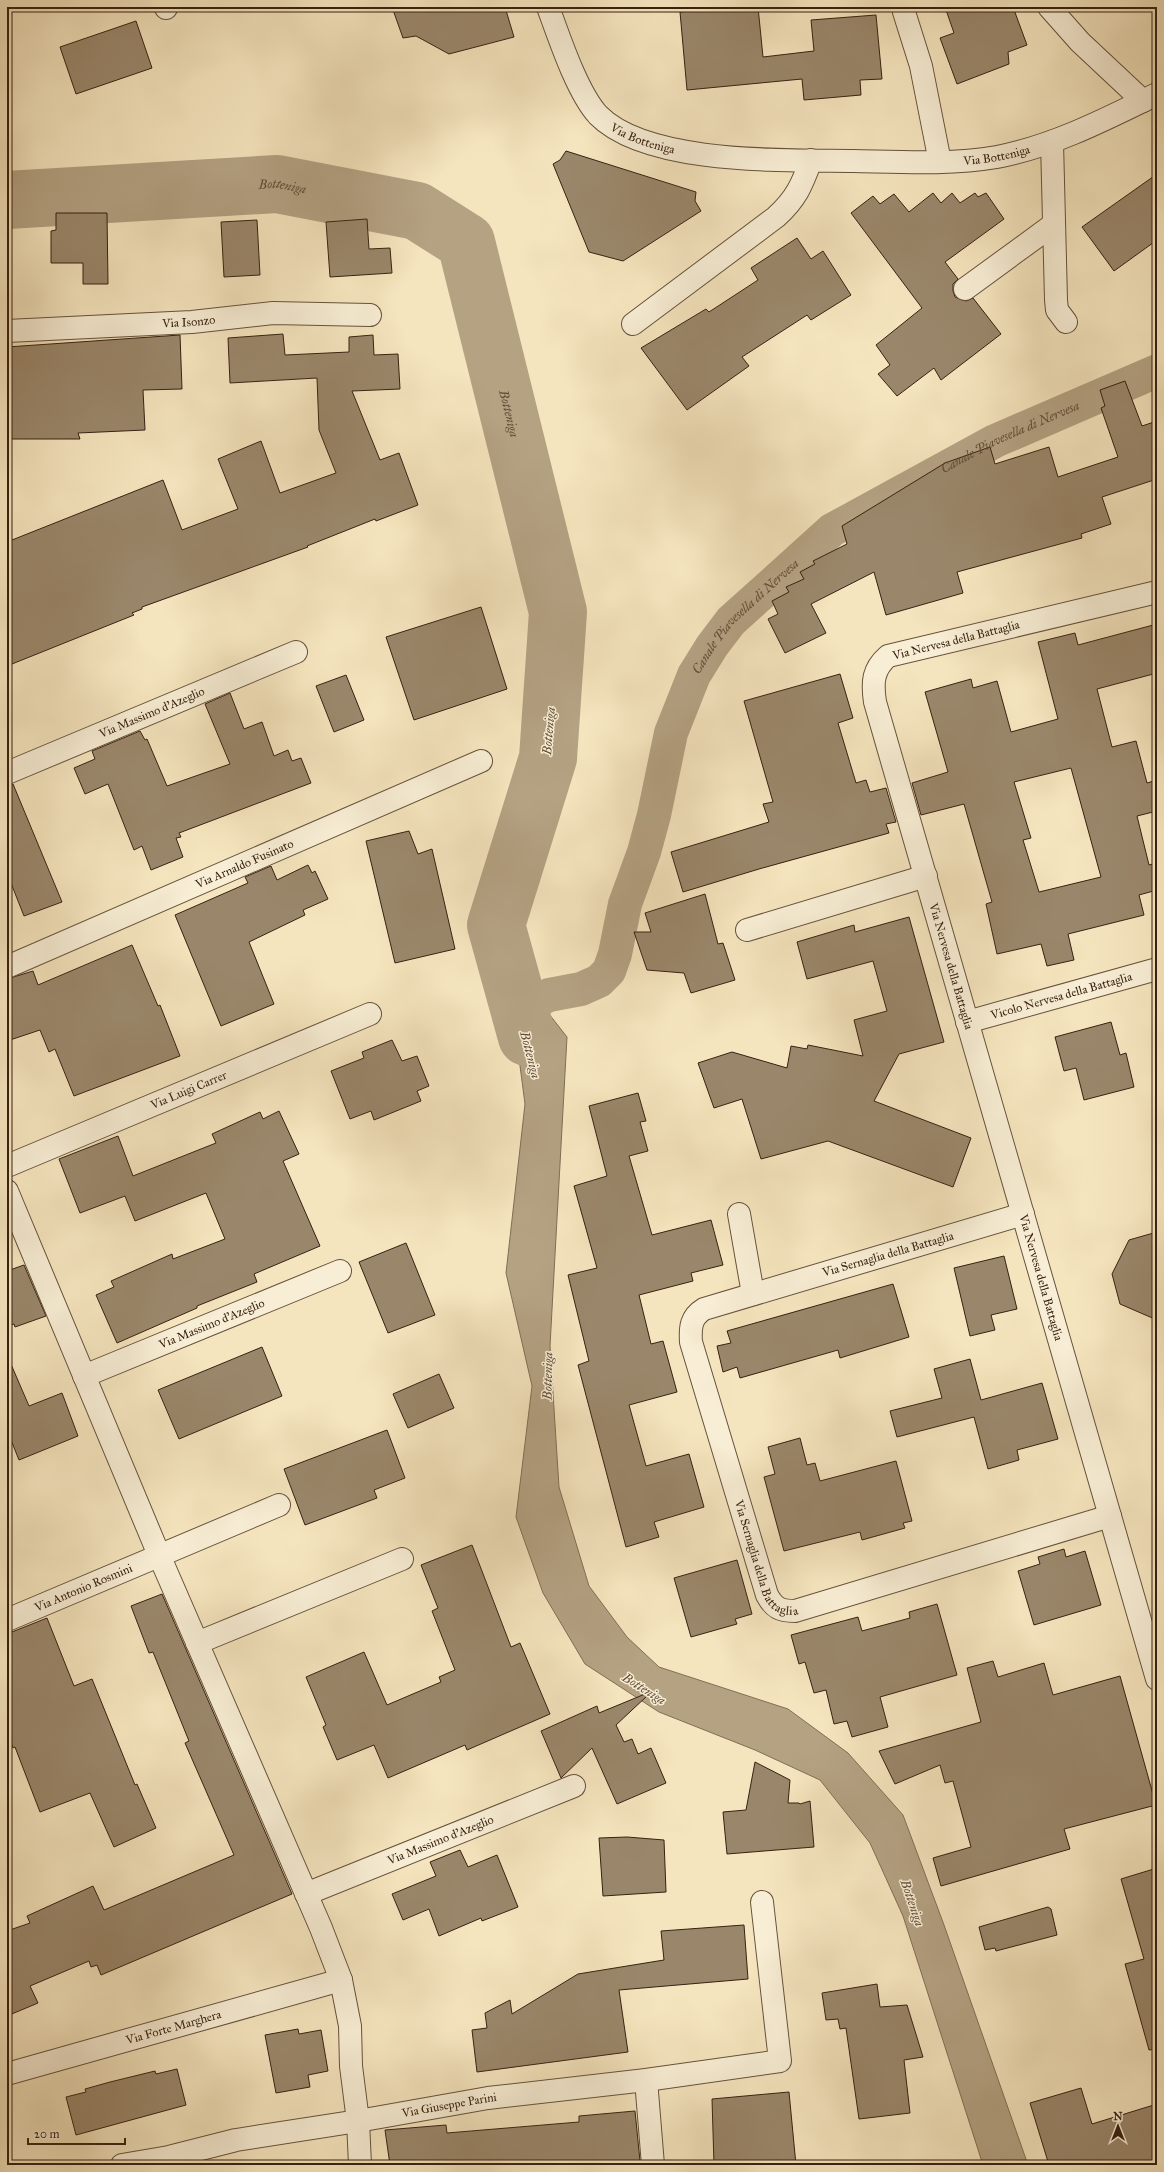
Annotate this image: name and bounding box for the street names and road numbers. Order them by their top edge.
street label: Via Botteniga [607,120,677,157]
street label: Via Botteniga [962,142,1032,168]
street label: Via Isonzo [161,312,216,330]
street label: Via Nervesa della Battaglia [890,617,1022,664]
street label: Via Massimo d'Azeglio [96,684,207,741]
street label: Via Arnaldo Fusinato [193,836,296,892]
street label: Via Nervesa della Battaglia [926,901,976,1032]
street label: Vicolo Nervesa della Battaglia [988,969,1135,1022]
street label: Via Luigi Carrer [148,1068,229,1112]
street label: Via Nervesa della Battaglia [1016,1212,1066,1343]
street label: Via Sernaglia della Battaglia [820,1228,956,1281]
street label: Via Massimo d'Azeglio [156,1296,267,1352]
street label: Via Sernaglia della Battaglia [732,1497,800,1618]
street label: Via Antonio Rosmini [32,1561,135,1615]
street label: Via Massimo d'Azeglio [385,1812,496,1868]
street label: Via Forte Marghera [123,2007,224,2047]
street label: Via Giuseppe Parini [400,2090,498,2120]

